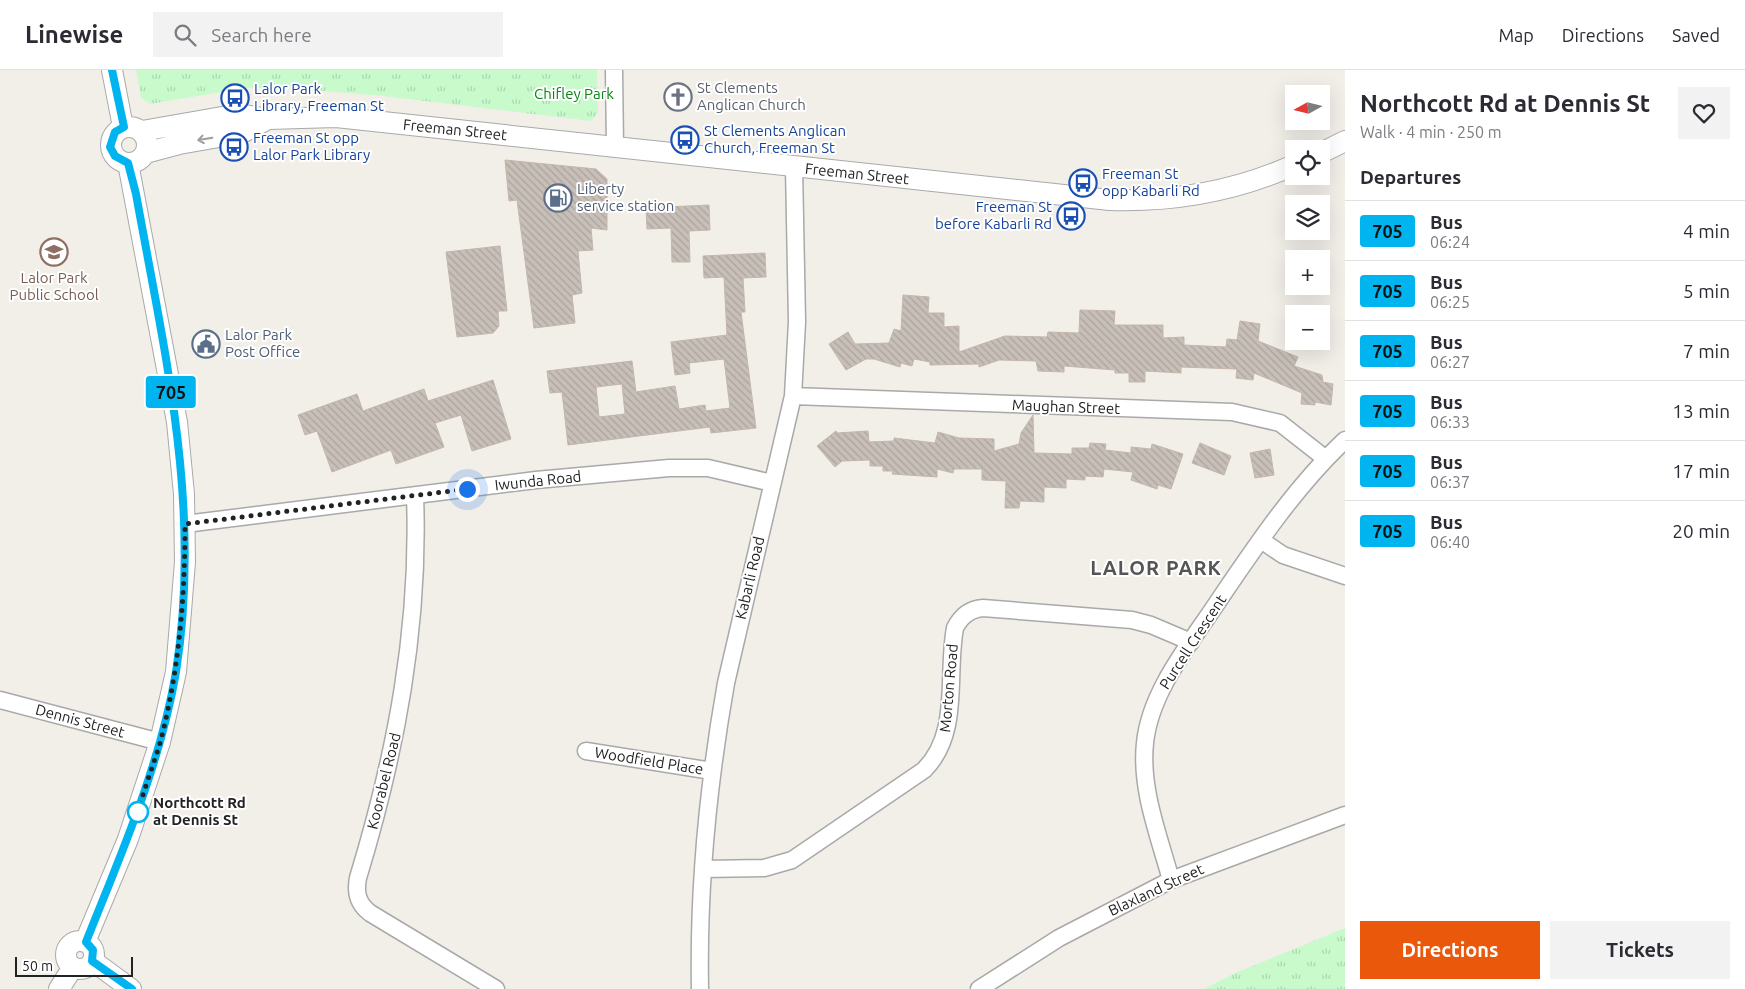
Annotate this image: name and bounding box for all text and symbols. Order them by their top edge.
search box [153,12,503,57]
text: Linewise [25,21,123,48]
icon: search [171,21,199,49]
text: Search here [211,24,312,46]
text: Map [1498,25,1534,45]
text: Directions [1562,25,1644,45]
text: Saved [1672,25,1720,45]
place label: St Clements Anglican Church [697,79,806,113]
place label: Lalor Park Library, Freeman St [254,80,384,114]
church icon: St Clements Anglican Church [663,82,693,112]
bus stop icon: Lalor Park Library, Freeman St [220,83,250,113]
park label: Chifley Park [534,85,614,102]
north arrow [1285,85,1330,130]
map controls [1285,85,1330,350]
button: heart [1678,87,1730,139]
text: Northcott Rd at Dennis St [1360,90,1650,117]
street label: Freeman Street [402,116,508,143]
place label: St Clements Anglican Church, Freeman St [704,122,846,156]
text: Walk · 4 min · 250 m [1360,123,1502,141]
bus stop icon: St Clements Anglican Church, Freeman St [670,125,700,155]
place label: Freeman St opp Lalor Park Library [253,129,370,163]
bus stop icon: Freeman St opp Lalor Park Library [219,132,249,162]
one-way arrow [198,135,214,145]
button: locate [1285,140,1330,185]
street label: Freeman Street [804,160,910,187]
place label: Freeman St opp Kabarli Rd [1102,165,1200,199]
text: Departures [1360,166,1461,188]
bus stop icon: Freeman St opp Kabarli Rd [1068,168,1098,198]
place label: Liberty service station [577,180,674,214]
fuel station icon: Liberty service station [543,183,573,213]
button: layers [1285,195,1330,240]
place label: Freeman St before Kabarli Rd [935,198,1052,232]
bus stop icon: Freeman St before Kabarli Rd [1056,201,1086,231]
text: Bus [1430,211,1463,233]
text: 4 min [1683,220,1730,242]
text: 705 [1372,221,1403,241]
text: 06:24 [1430,233,1470,251]
school or university icon: Lalor Park Public School [39,237,69,267]
button: + [1285,250,1330,295]
place label: Lalor Park Public School [9,269,99,303]
text: Bus [1430,271,1463,293]
text: 5 min [1683,280,1730,302]
text: 705 [1372,281,1403,301]
text: 06:25 [1430,293,1470,311]
button: − [1285,305,1330,350]
place label: Lalor Park Post Office [225,326,300,360]
public building icon: Lalor Park Post Office [191,329,221,359]
text: Bus [1430,331,1463,353]
text: 7 min [1683,340,1730,362]
text: 705 [1372,341,1403,361]
text: 06:27 [1430,353,1470,371]
line badge: 705 [142,376,200,408]
text: 705 [156,382,186,402]
text: Bus [1430,391,1463,413]
street label: Maughan Street [1012,396,1120,417]
text: 13 min [1672,400,1730,422]
text: 705 [1372,401,1403,421]
text: 06:33 [1430,413,1470,431]
text: Bus [1430,451,1463,473]
text: 17 min [1672,460,1730,482]
text: 705 [1372,461,1403,481]
street label: Iwunda Road [494,467,582,494]
text: 06:37 [1430,473,1470,491]
your location [455,477,480,502]
text: Bus [1430,511,1463,533]
text: 20 min [1672,520,1730,542]
text: 705 [1372,521,1403,541]
text: 06:40 [1430,533,1470,551]
street label: Kabarli Road [732,535,767,621]
district label: LALOR PARK [1090,556,1222,579]
street label: Purcell Crescent [1156,591,1229,692]
street label: Morton Road [936,643,961,733]
street label: Dennis Street [34,700,127,741]
street label: Koorabel Road [363,731,404,831]
street label: Woodfield Place [594,744,705,777]
place label: Northcott Rd at Dennis St [153,794,246,828]
marker: Northcott Rd at Dennis St [127,801,149,823]
street label: Blaxland Street [1105,860,1206,919]
button: Directions [1360,921,1540,979]
button: Tickets [1550,921,1730,979]
scale bar [15,954,132,977]
text: 50 m [22,958,53,974]

